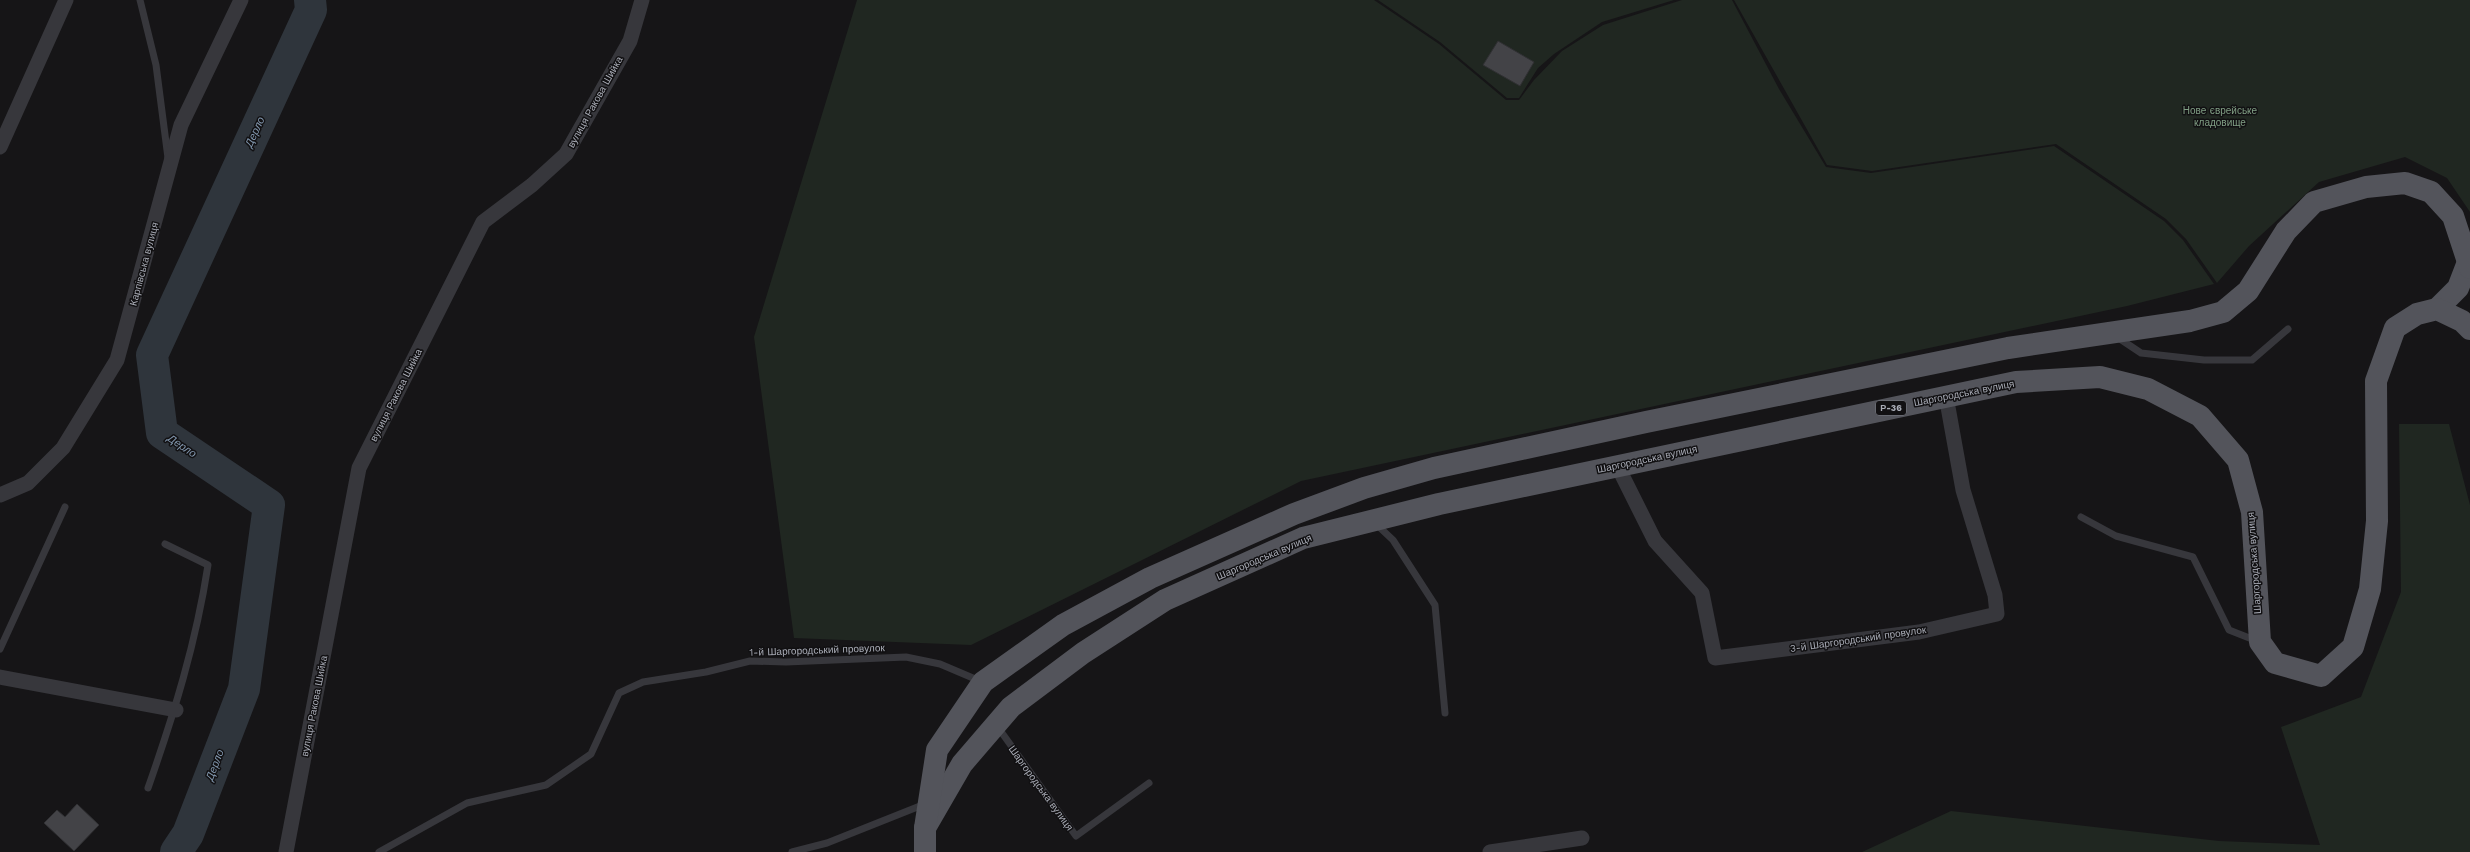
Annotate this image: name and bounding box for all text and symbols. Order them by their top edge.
street label: вулиця Ракова Шийка [565,54,625,149]
park label: Нове єврейське кладовище [2183,105,2258,128]
water label: Дерло [241,115,268,151]
street label: Карпівська вулиця [128,221,160,307]
street label: вулиця Ракова Шийка [368,346,424,443]
street label: Шаргородська вулиця [1913,378,2015,408]
road number: Р-36 [1876,401,1906,415]
water label: Дерло [163,431,199,460]
street label: Шаргородська вулиця [1596,443,1698,475]
street label: Шаргородська вулиця [2245,512,2263,614]
street label: Шаргородська вулиця [1215,532,1313,582]
street label: 3-й Шаргородський провулок [1789,624,1927,654]
street label: 1-й Шаргородський провулок [749,642,886,658]
street label: вулиця Ракова Шийка [299,654,329,757]
street label: Шаргородська вулиця [1007,743,1075,833]
water label: Дерло [202,748,227,784]

